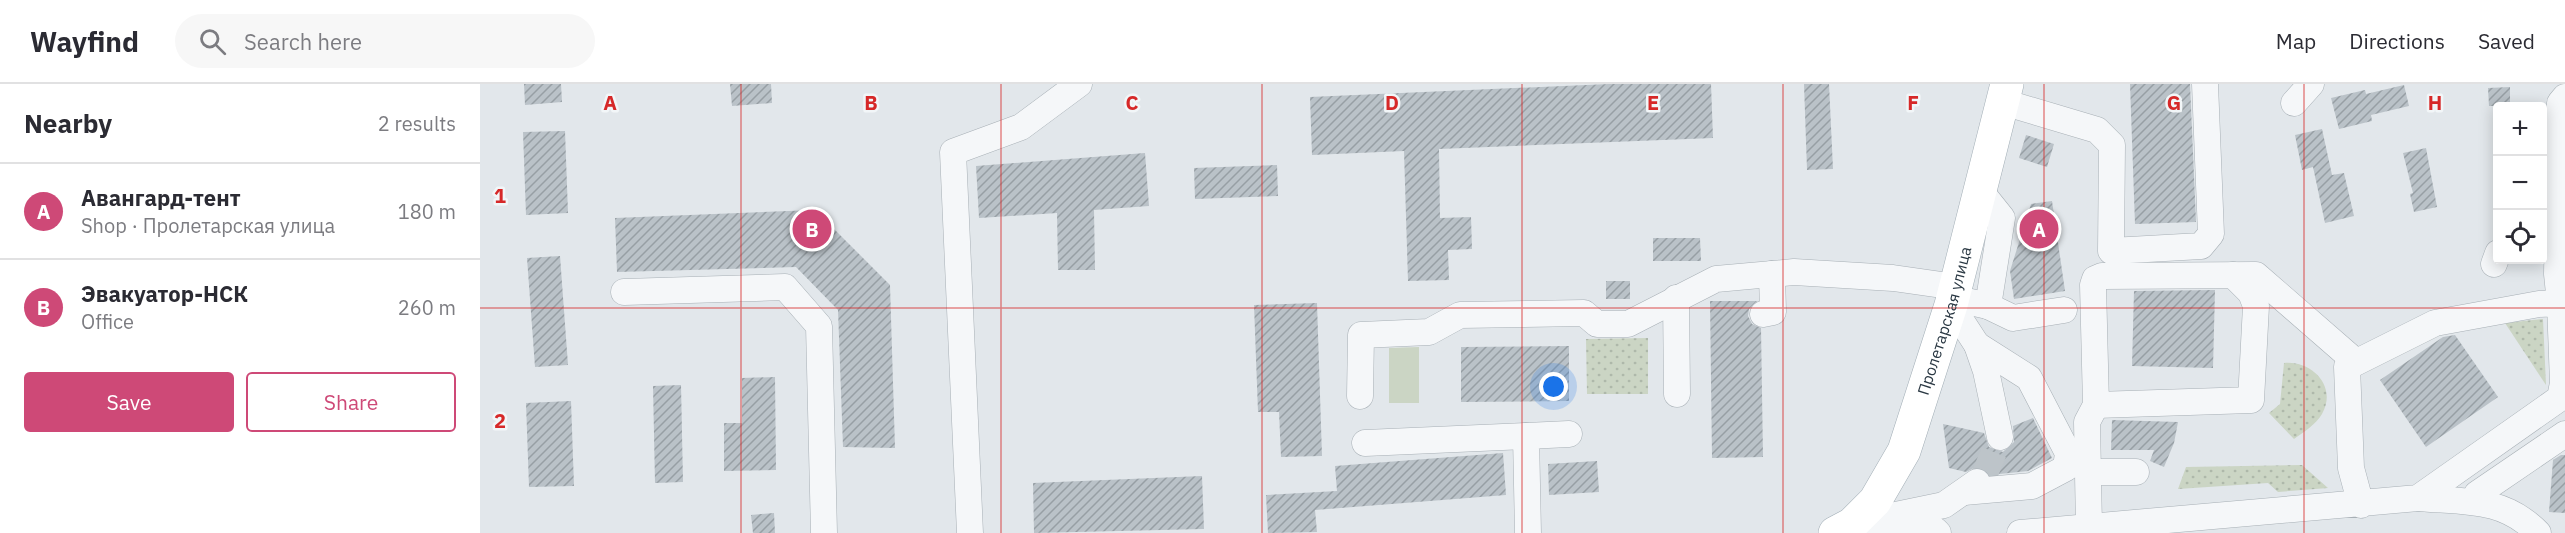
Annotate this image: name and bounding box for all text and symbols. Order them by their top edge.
search box [175,14,595,68]
text: Wayfind [30,23,139,60]
icon: search [196,25,229,58]
text: Search here [244,27,362,56]
text: Map [2276,27,2316,55]
text: Directions [2349,27,2445,55]
text: Saved [2478,27,2535,55]
text: A [603,89,617,116]
text: B [864,89,878,116]
text: C [1125,89,1139,116]
text: D [1385,89,1399,116]
text: E [1647,89,1659,116]
text: F [1907,89,1919,116]
text: G [2167,89,2181,116]
text: H [2428,89,2442,116]
map controls [2493,102,2547,264]
button: + [2493,102,2547,156]
text: Nearby [24,106,112,140]
text: 2 results [378,110,456,137]
button: − [2493,156,2547,210]
text: 1 [494,182,506,209]
text: Авангард-тент [81,183,240,212]
text: A [37,198,50,225]
text: 180 m [398,198,456,225]
pin: B [792,206,832,252]
pin: A [2020,206,2058,252]
button: locate [2493,210,2547,264]
text: Shop · Пролетарская улица [81,212,335,239]
street label: Пролетарская улица [1913,244,1976,398]
text: Эвакуатор-НСК [81,279,248,308]
text: B [37,294,50,321]
text: 260 m [398,294,456,321]
text: Office [81,308,134,335]
button: Save [24,372,234,432]
button: Share [246,372,456,432]
your location [1539,372,1568,401]
text: 2 [494,407,506,434]

